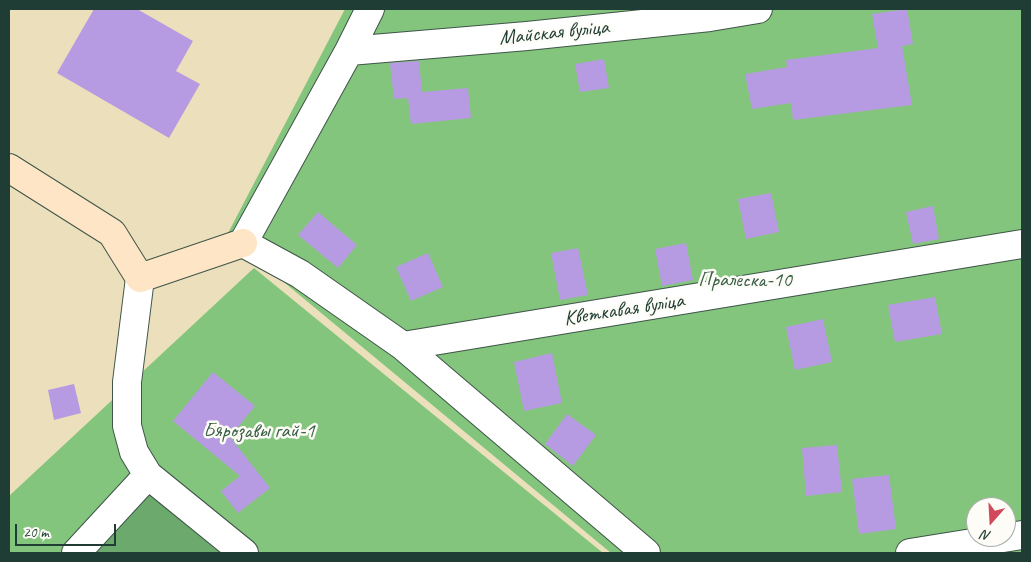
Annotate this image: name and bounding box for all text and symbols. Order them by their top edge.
street label: Майская вуліца [498,15,610,51]
park label: Пралеска-10 [698,267,792,293]
street label: Кветкавая вуліца [562,288,686,332]
park label: Бярозавы гай-1 [203,418,315,444]
north arrow [966,497,1016,547]
scale bar [18,514,119,546]
text: 20 m [23,523,49,542]
text: N [979,526,993,545]

